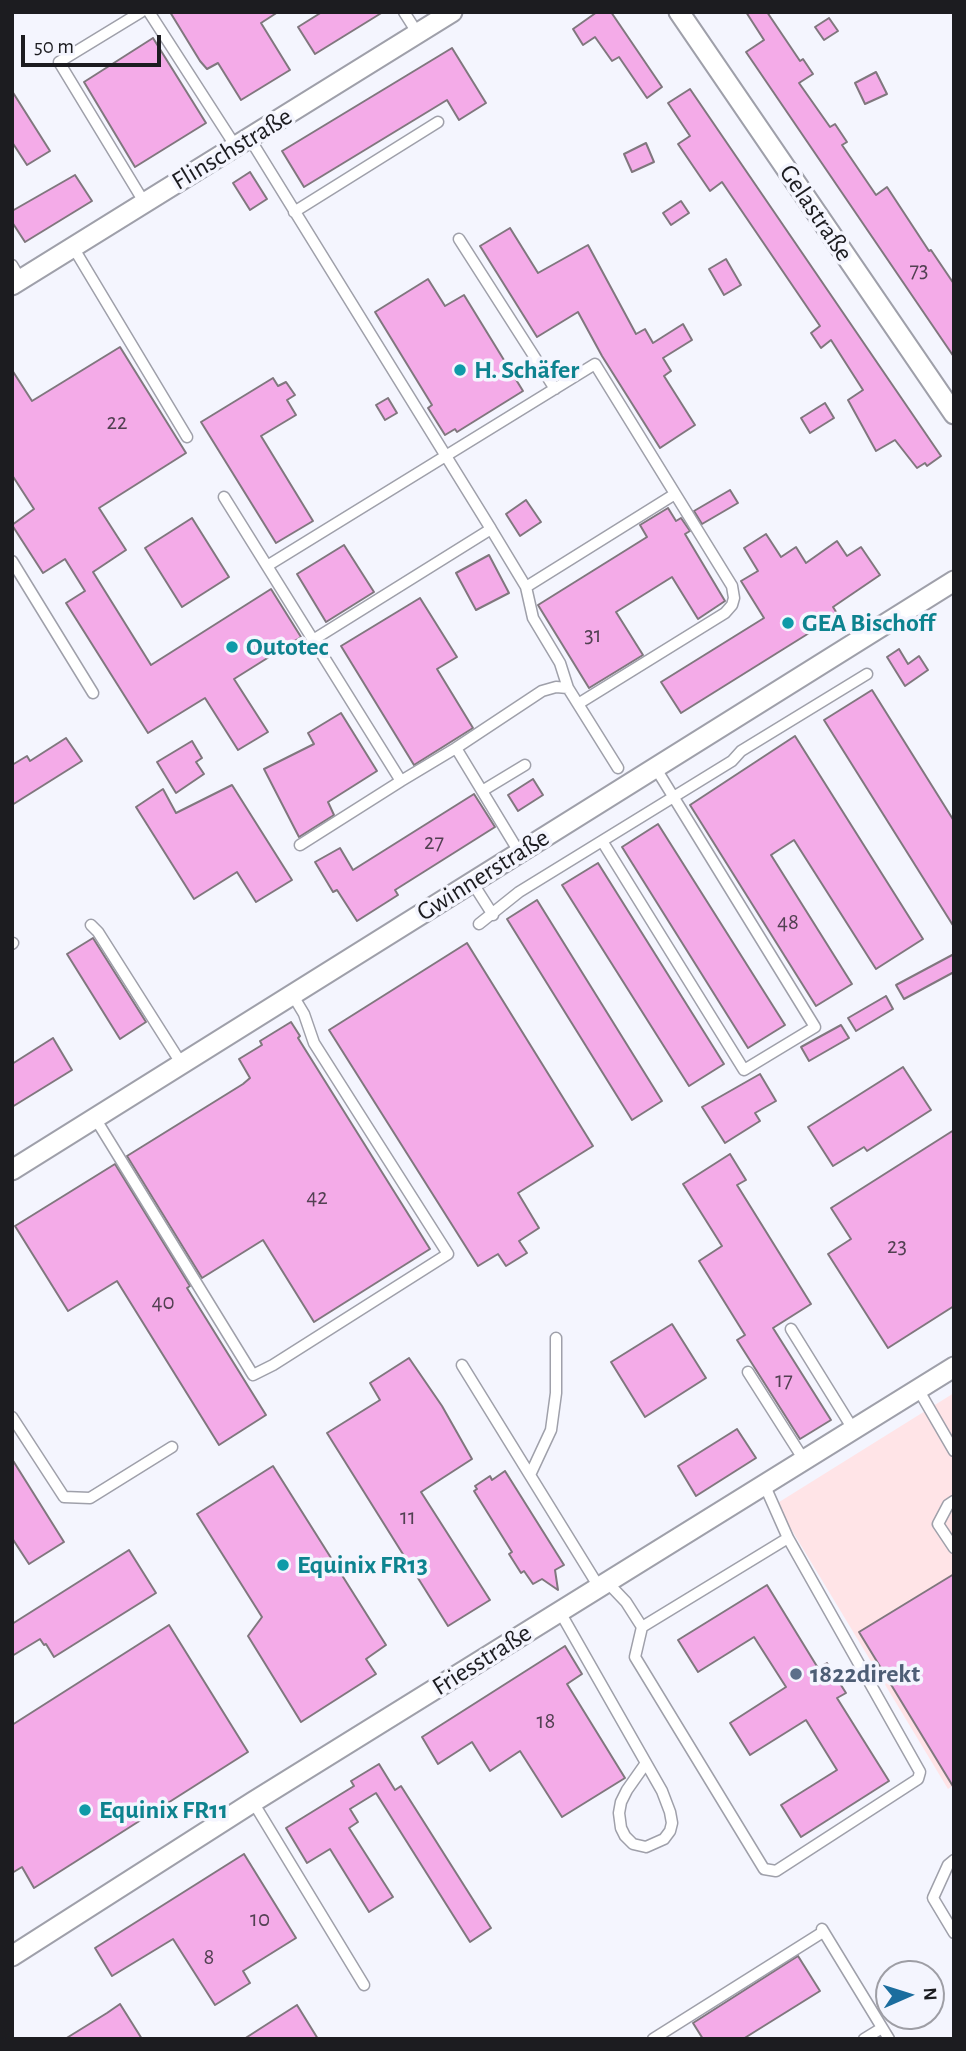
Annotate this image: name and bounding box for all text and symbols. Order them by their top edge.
scale bar [24,21,164,65]
text: 50 m [34,36,74,57]
street label: Flinschstraße [166,101,298,197]
street label: Gelastraße [772,159,860,267]
house number: 73 [909,256,929,284]
place label: H. Schäfer [474,354,579,386]
marker: H. Schäfer [452,362,468,378]
house number: 22 [107,408,127,436]
place label: GEA Bischoff [802,607,935,639]
marker: GEA Bischoff [780,615,796,631]
house number: 31 [584,621,602,649]
place label: Outotec [246,631,329,663]
marker: Outotec [224,639,240,655]
street label: Gwinnerstraße [411,822,555,928]
house number: 27 [424,828,444,856]
house number: 48 [777,908,799,936]
house number: 42 [306,1183,328,1211]
house number: 23 [887,1232,907,1260]
house number: 40 [151,1288,175,1316]
house number: 17 [775,1366,793,1394]
house number: 11 [400,1503,416,1531]
place label: Equinix FR13 [297,1549,428,1581]
marker: Equinix FR13 [275,1557,291,1573]
street label: Friesstraße [427,1617,537,1703]
place label: 1822direkt [810,1658,920,1690]
marker: 1822direkt [788,1666,804,1682]
house number: 18 [537,1707,555,1735]
place label: Equinix FR11 [99,1794,228,1826]
marker: Equinix FR11 [77,1802,93,1818]
house number: 10 [250,1905,270,1933]
house number: 8 [204,1943,214,1971]
north arrow [875,1960,945,2030]
text: N [920,1987,939,2001]

